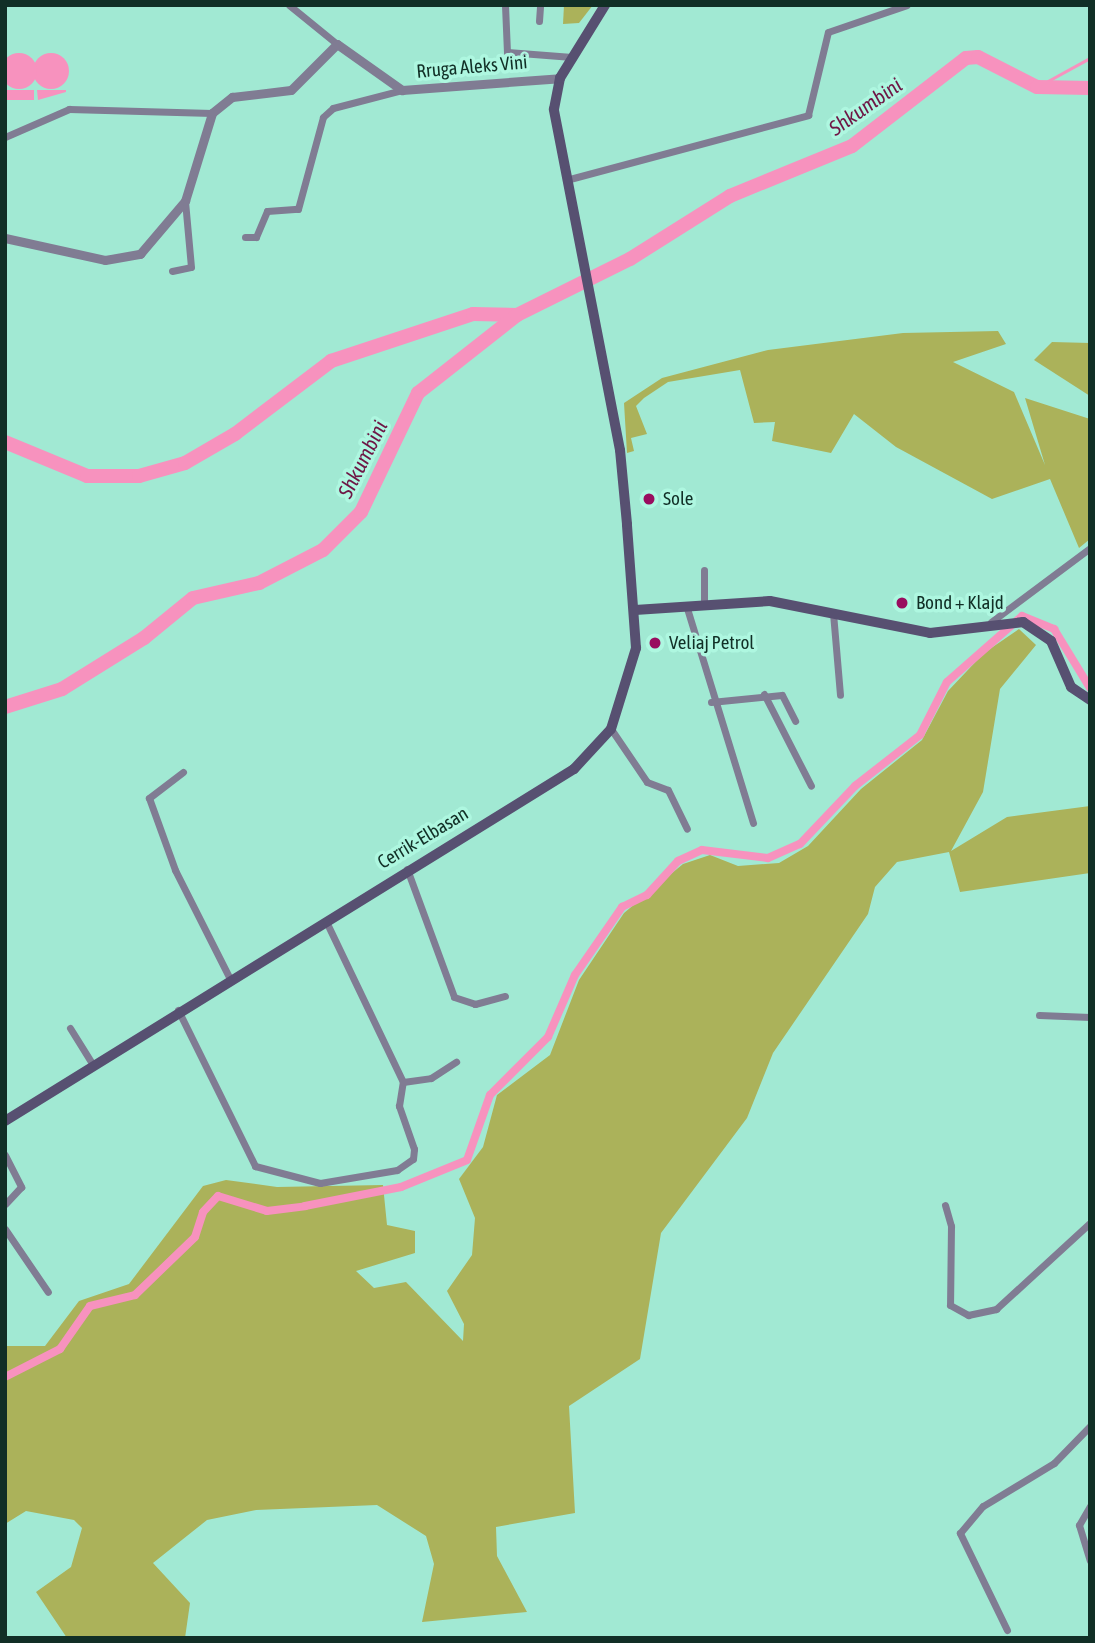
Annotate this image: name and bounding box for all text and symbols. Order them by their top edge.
street label: Rruga Aleks Vini [416,51,528,83]
water label: Shkumbini [824,72,906,140]
water label: Shkumbini [332,416,392,502]
place label: Sole [663,488,693,510]
marker: Sole [641,491,657,507]
place label: Bond + Klajd [916,592,1004,614]
marker: Bond + Klajd [894,595,910,611]
place label: Veliaj Petrol [669,632,754,654]
marker: Veliaj Petrol [647,635,663,651]
street label: Cerrik-Elbasan [374,802,472,874]

